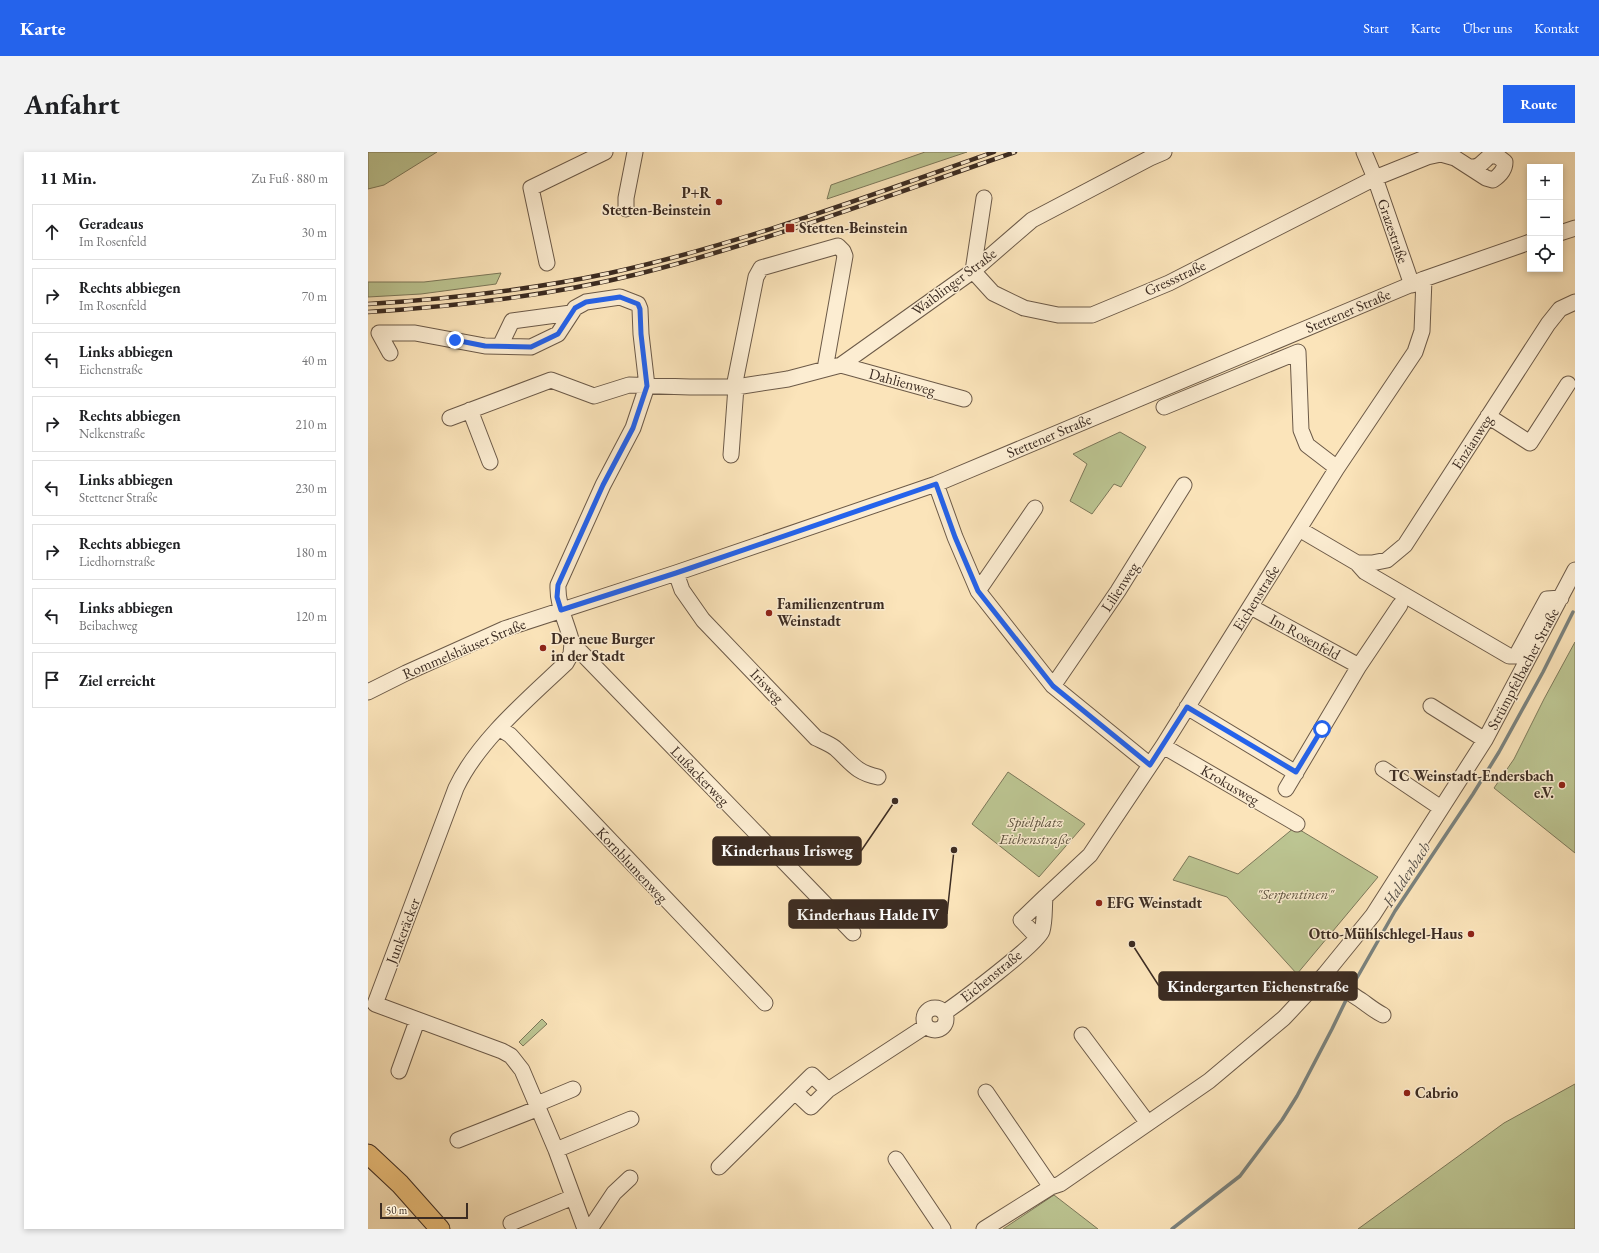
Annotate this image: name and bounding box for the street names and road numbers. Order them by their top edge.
street label: Grazestraße [1374,196,1413,266]
street label: Waiblinger Straße [908,244,1000,320]
street label: Gressstraße [1141,255,1209,300]
street label: Stettener Straße [1302,284,1393,337]
street label: Dahlienweg [867,364,938,400]
street label: Stettener Straße [1003,409,1094,462]
street label: Enzianweg [1447,410,1497,473]
street label: Lilienweg [1097,558,1143,615]
street label: Eichenstraße [1228,561,1283,634]
street label: Strümpfelbacher Straße [1482,605,1563,733]
street label: Im Rosenfeld [1267,609,1344,664]
street label: Rommelshäuser Straße [399,614,528,683]
street label: Irisweg [746,664,789,707]
street label: Lußackerweg [667,742,734,810]
street label: Krokusweg [1198,760,1263,809]
street label: Kornblumenweg [592,823,673,907]
street label: Junkeräcker [381,895,424,968]
street label: Eichenstraße [956,945,1025,1006]

